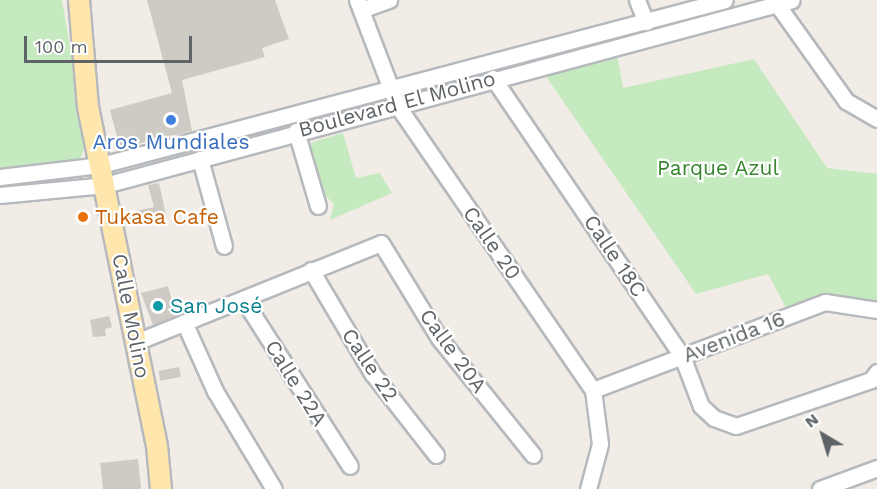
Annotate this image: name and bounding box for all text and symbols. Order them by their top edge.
scale bar [27,24,195,62]
text: 100 m [35,36,88,57]
street label: Boulevard El Molino [295,65,499,143]
marker: Aros Mundiales [164,113,178,127]
place label: Aros Mundiales [93,129,249,155]
park label: Parque Azul [657,155,779,181]
street label: Calle 20 [458,201,526,285]
place label: Tukasa Cafe [95,204,219,230]
marker: Tukasa Cafe [76,210,90,224]
street label: Calle 18C [578,210,652,302]
street label: Calle Molino [107,252,155,380]
place label: San José [170,293,263,319]
marker: San José [151,299,165,313]
street label: Calle 20A [414,304,492,398]
street label: Avenida 16 [679,306,789,368]
street label: Calle 22 [336,324,404,406]
street label: Calle 22A [260,335,332,431]
north arrow [793,405,853,465]
text: N [801,409,822,432]

